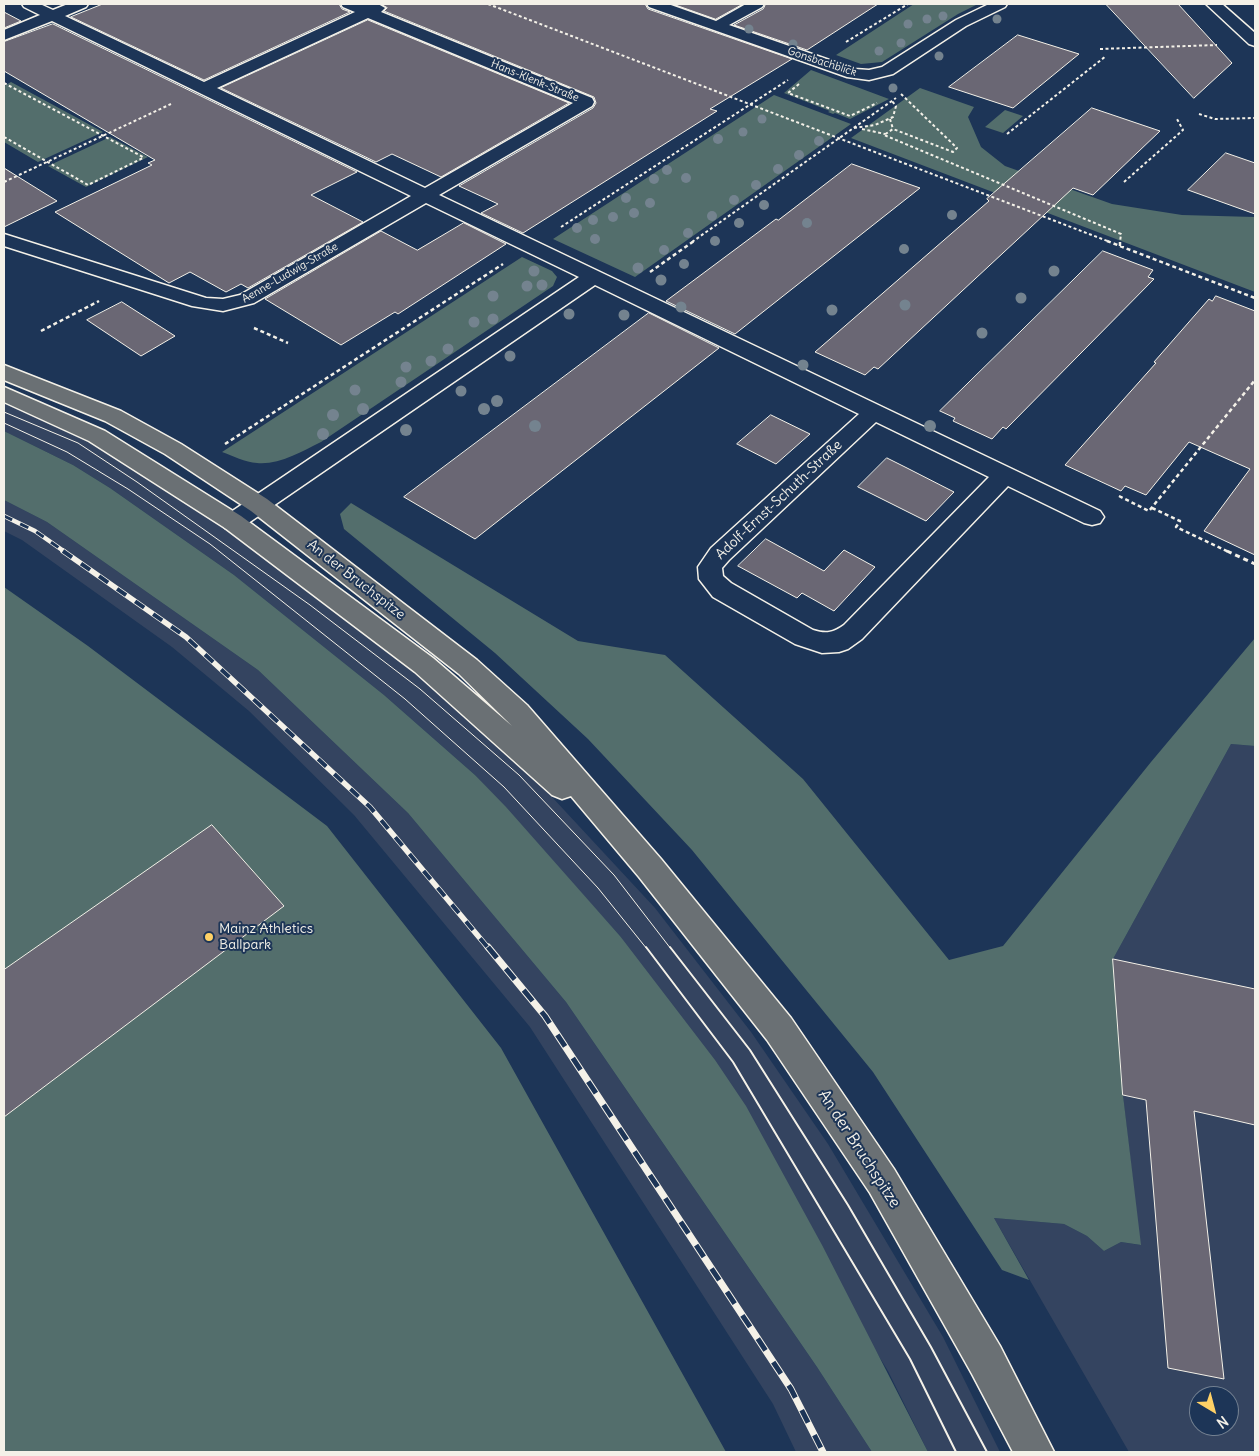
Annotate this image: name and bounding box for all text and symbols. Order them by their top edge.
street label: Gonsbachblick [786,45,858,79]
street label: Hans-Klenk-Straße [489,57,581,105]
street label: Aenne-Ludwig-Straße [240,240,340,306]
street label: Adolf-Ernst-Schuth-Straße [712,437,846,563]
street label: An der Bruchspitze [304,537,408,623]
place label: Mainz Athletics Ballpark [219,921,313,954]
marker: Mainz Athletics Ballpark [203,931,215,943]
street label: An der Bruchspitze [814,1086,904,1212]
north arrow [1189,1386,1239,1436]
text: N [1213,1412,1232,1432]

